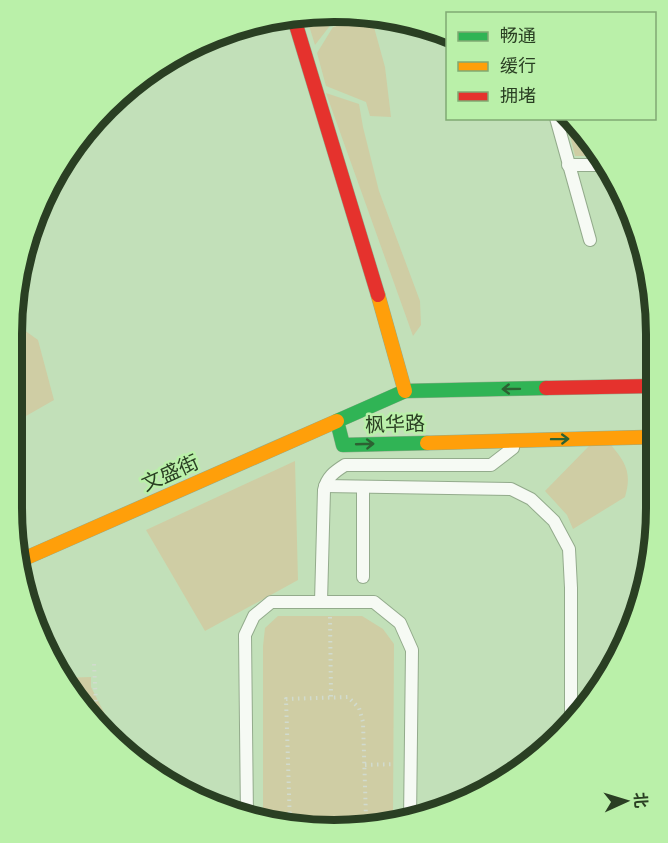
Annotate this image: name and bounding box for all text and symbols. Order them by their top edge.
legend [446,12,656,120]
text: 畅通 [500,25,536,47]
text: 缓行 [500,55,536,77]
text: 拥堵 [500,85,536,107]
one-way arrow [502,383,522,395]
street label: 枫华路 [365,411,425,437]
one-way arrow [550,433,570,445]
one-way arrow [355,439,375,450]
street label: 文盛街 [138,450,202,496]
north arrow [596,771,656,831]
text: 北 [630,791,651,809]

